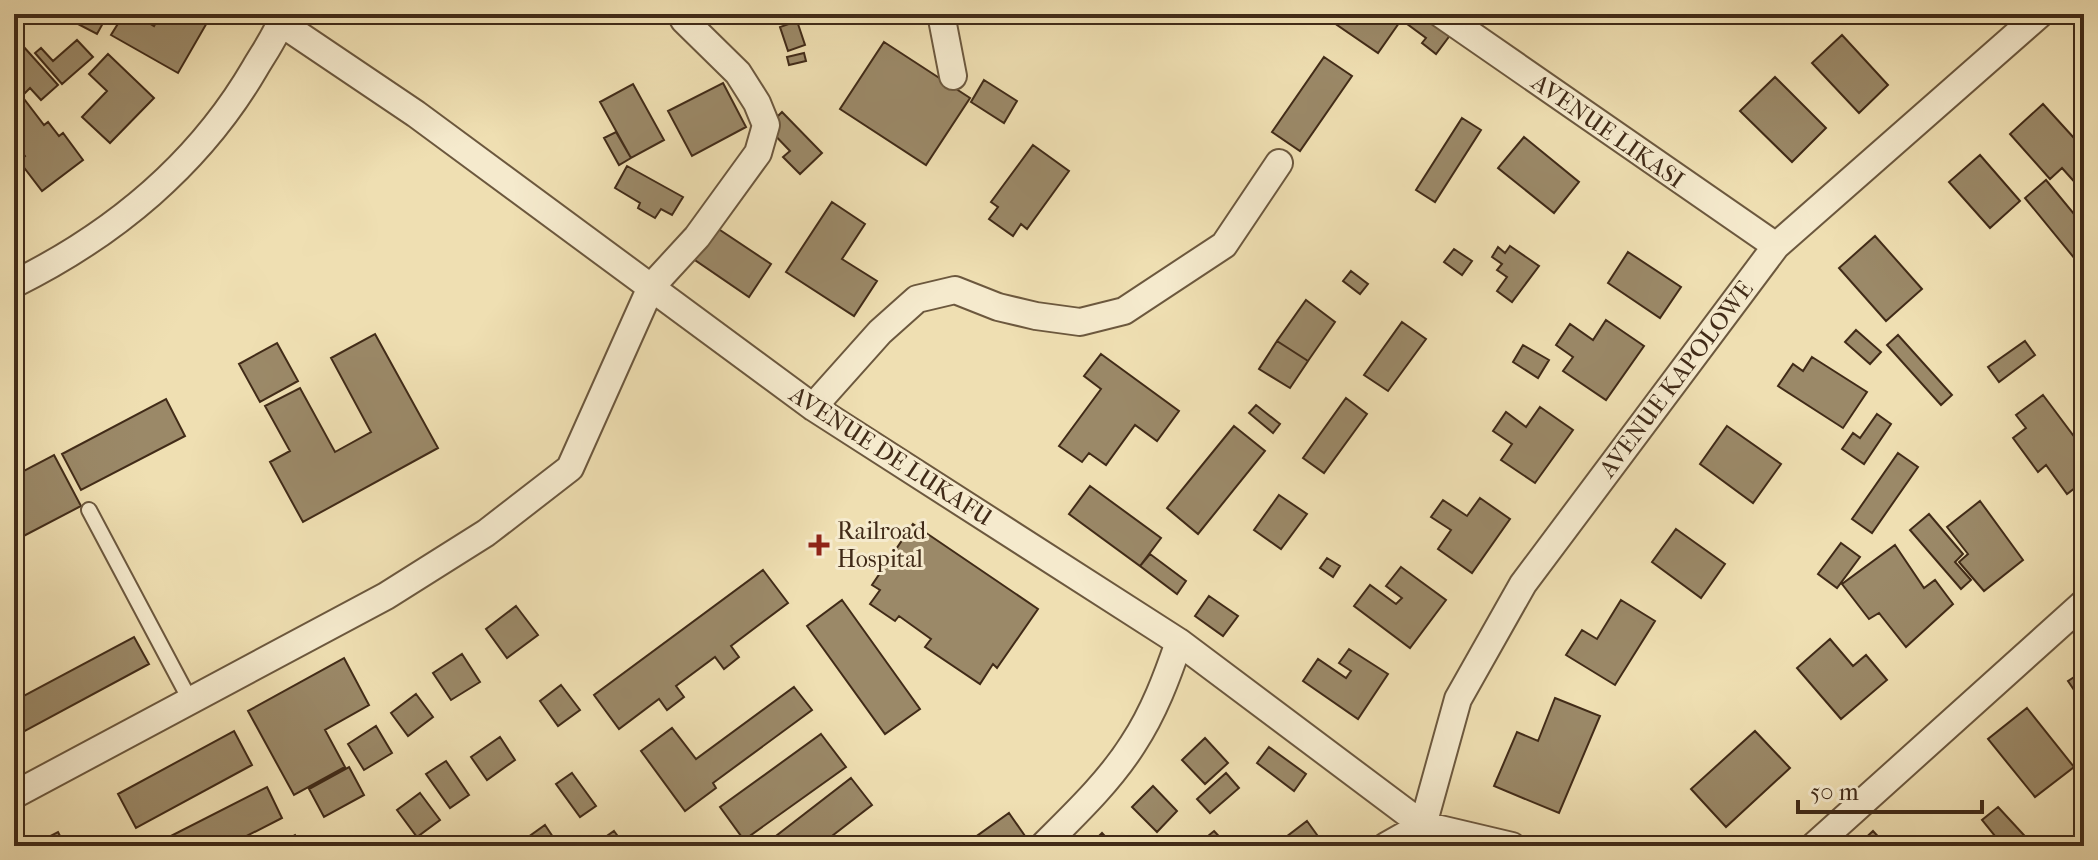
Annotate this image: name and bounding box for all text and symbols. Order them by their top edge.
street label: AVENUE LIKASI [1526,67,1690,194]
street label: AVENUE KAPOLOWE [1593,275,1759,483]
street label: AVENUE DE LUKAFU [784,379,998,532]
place label: Railroad Hospital [837,517,927,573]
marker: Railroad Hospital [808,534,830,556]
scale bar [1798,764,1982,814]
text: 50 m [1810,778,1859,806]

